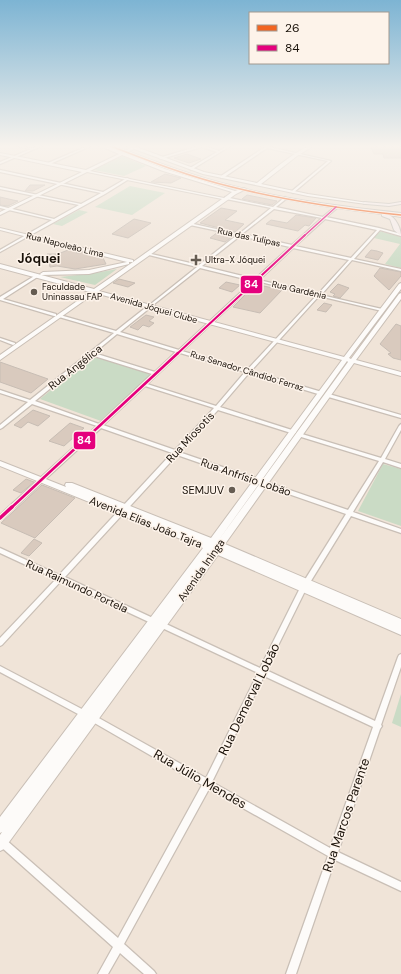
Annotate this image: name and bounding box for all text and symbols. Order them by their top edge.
legend [249,12,389,64]
text: 26 [285,20,299,36]
text: 84 [285,40,300,56]
street label: Rua das Tulipas [216,224,282,250]
street label: Rua Napoleão Lima [25,230,105,260]
district label: Jóquei [18,250,60,267]
marker: Ultra-X Jóquei [190,254,202,266]
place label: Ultra-X Jóquei [205,254,265,266]
line badge: 84 [240,275,263,294]
text: 84 [244,277,258,291]
street label: Rua Gardênia [271,278,328,302]
place label: Faculdade Uninassau FAP [42,281,102,303]
marker: Faculdade Uninassau FAP [29,287,39,297]
street label: Avenida Jóquei Clube [109,290,199,326]
street label: Rua Angélica [45,341,105,392]
street label: Rua Senador Cândido Ferraz [189,348,305,394]
street label: Rua Miosotis [163,409,217,465]
line badge: 84 [73,431,96,450]
text: 84 [77,433,91,447]
street label: Rua Anfrísio Lobão [199,455,293,499]
place label: SEMJUV [182,483,225,497]
marker: SEMJUV [227,485,237,495]
street label: Avenida Elias João Tajra [87,493,205,551]
street label: Avenida Ininga [174,536,228,604]
street label: Rua Raimundo Portela [24,556,130,616]
street label: Rua Demerval Lobão [214,640,284,758]
street label: Rua Júlio Mendes [150,745,250,813]
street label: Rua Marcos Parente [319,756,373,874]

